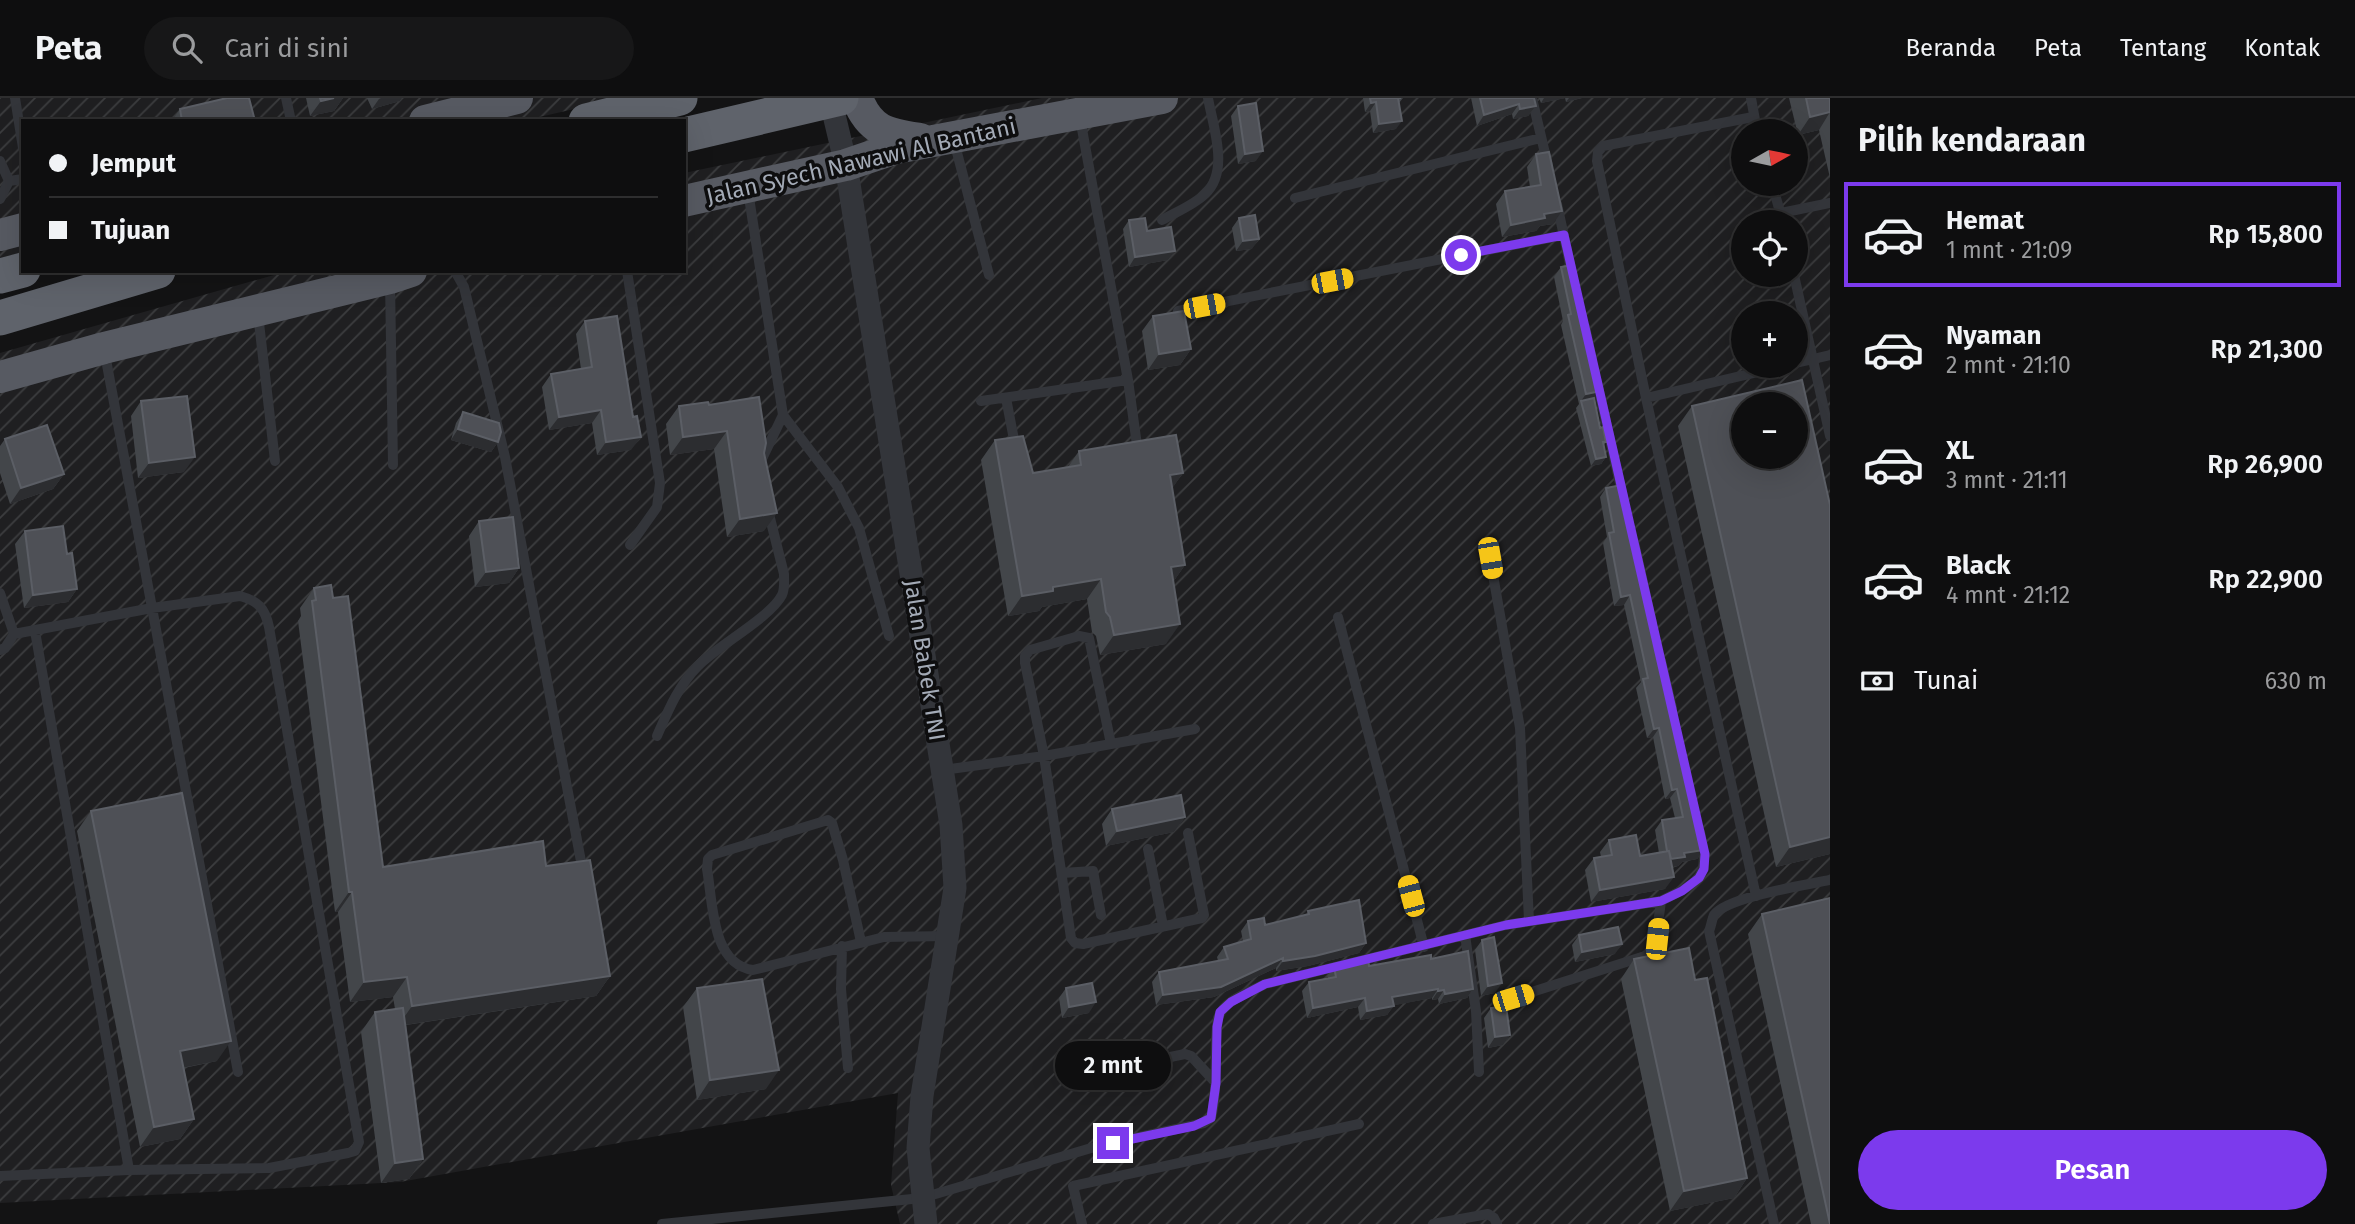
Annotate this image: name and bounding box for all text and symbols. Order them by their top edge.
search box [144,17,634,80]
text: Peta [35,28,102,68]
icon: search [168,29,206,67]
text: Cari di sini [224,33,349,64]
text: Beranda [1905,34,1996,62]
text: Peta [2034,34,2082,62]
text: Tentang [2120,34,2206,62]
text: Kontak [2244,34,2320,62]
street label: Jalan Syech Nawawi Al Bantani [703,112,1019,210]
north arrow [1731,119,1808,196]
map controls [1731,119,1808,469]
text: Pilih kendaraan [1858,121,2086,159]
text: Jemput [91,148,176,179]
icon: car [1862,203,1925,266]
text: Hemat [1946,205,2024,236]
button: locate [1731,210,1808,287]
text: Tujuan [91,215,170,246]
text: Rp 15,800 [2208,219,2323,250]
text: 1 mnt · 21:09 [1946,236,2072,264]
route start [1445,239,1477,271]
car [1310,267,1355,295]
car [1182,292,1227,320]
button: + [1731,301,1808,378]
icon: car [1862,318,1925,381]
text: Nyaman [1946,320,2042,351]
text: Rp 21,300 [2211,334,2323,365]
text: 2 mnt · 21:10 [1946,351,2071,379]
button: − [1731,392,1808,469]
icon: car [1862,433,1925,496]
text: XL [1946,435,1974,466]
text: Rp 26,900 [2207,449,2323,480]
text: 3 mnt · 21:11 [1946,466,2068,494]
car [1477,535,1504,581]
icon: car [1862,548,1925,611]
text: Black [1946,550,2011,581]
text: Rp 22,900 [2208,564,2323,595]
street label: Jalan Babek TNI [898,577,952,743]
text: 4 mnt · 21:12 [1946,581,2070,609]
icon: cash [1858,662,1896,700]
text: Tunai [1914,665,1978,696]
text: 630 m [2265,667,2327,695]
car [1396,873,1427,919]
car [1645,917,1670,961]
car [1490,982,1537,1014]
callout: 2 mnt [1055,1042,1171,1090]
text: 2 mnt [1084,1051,1142,1079]
route end [1097,1127,1129,1159]
button: Pesan [1858,1130,2327,1210]

